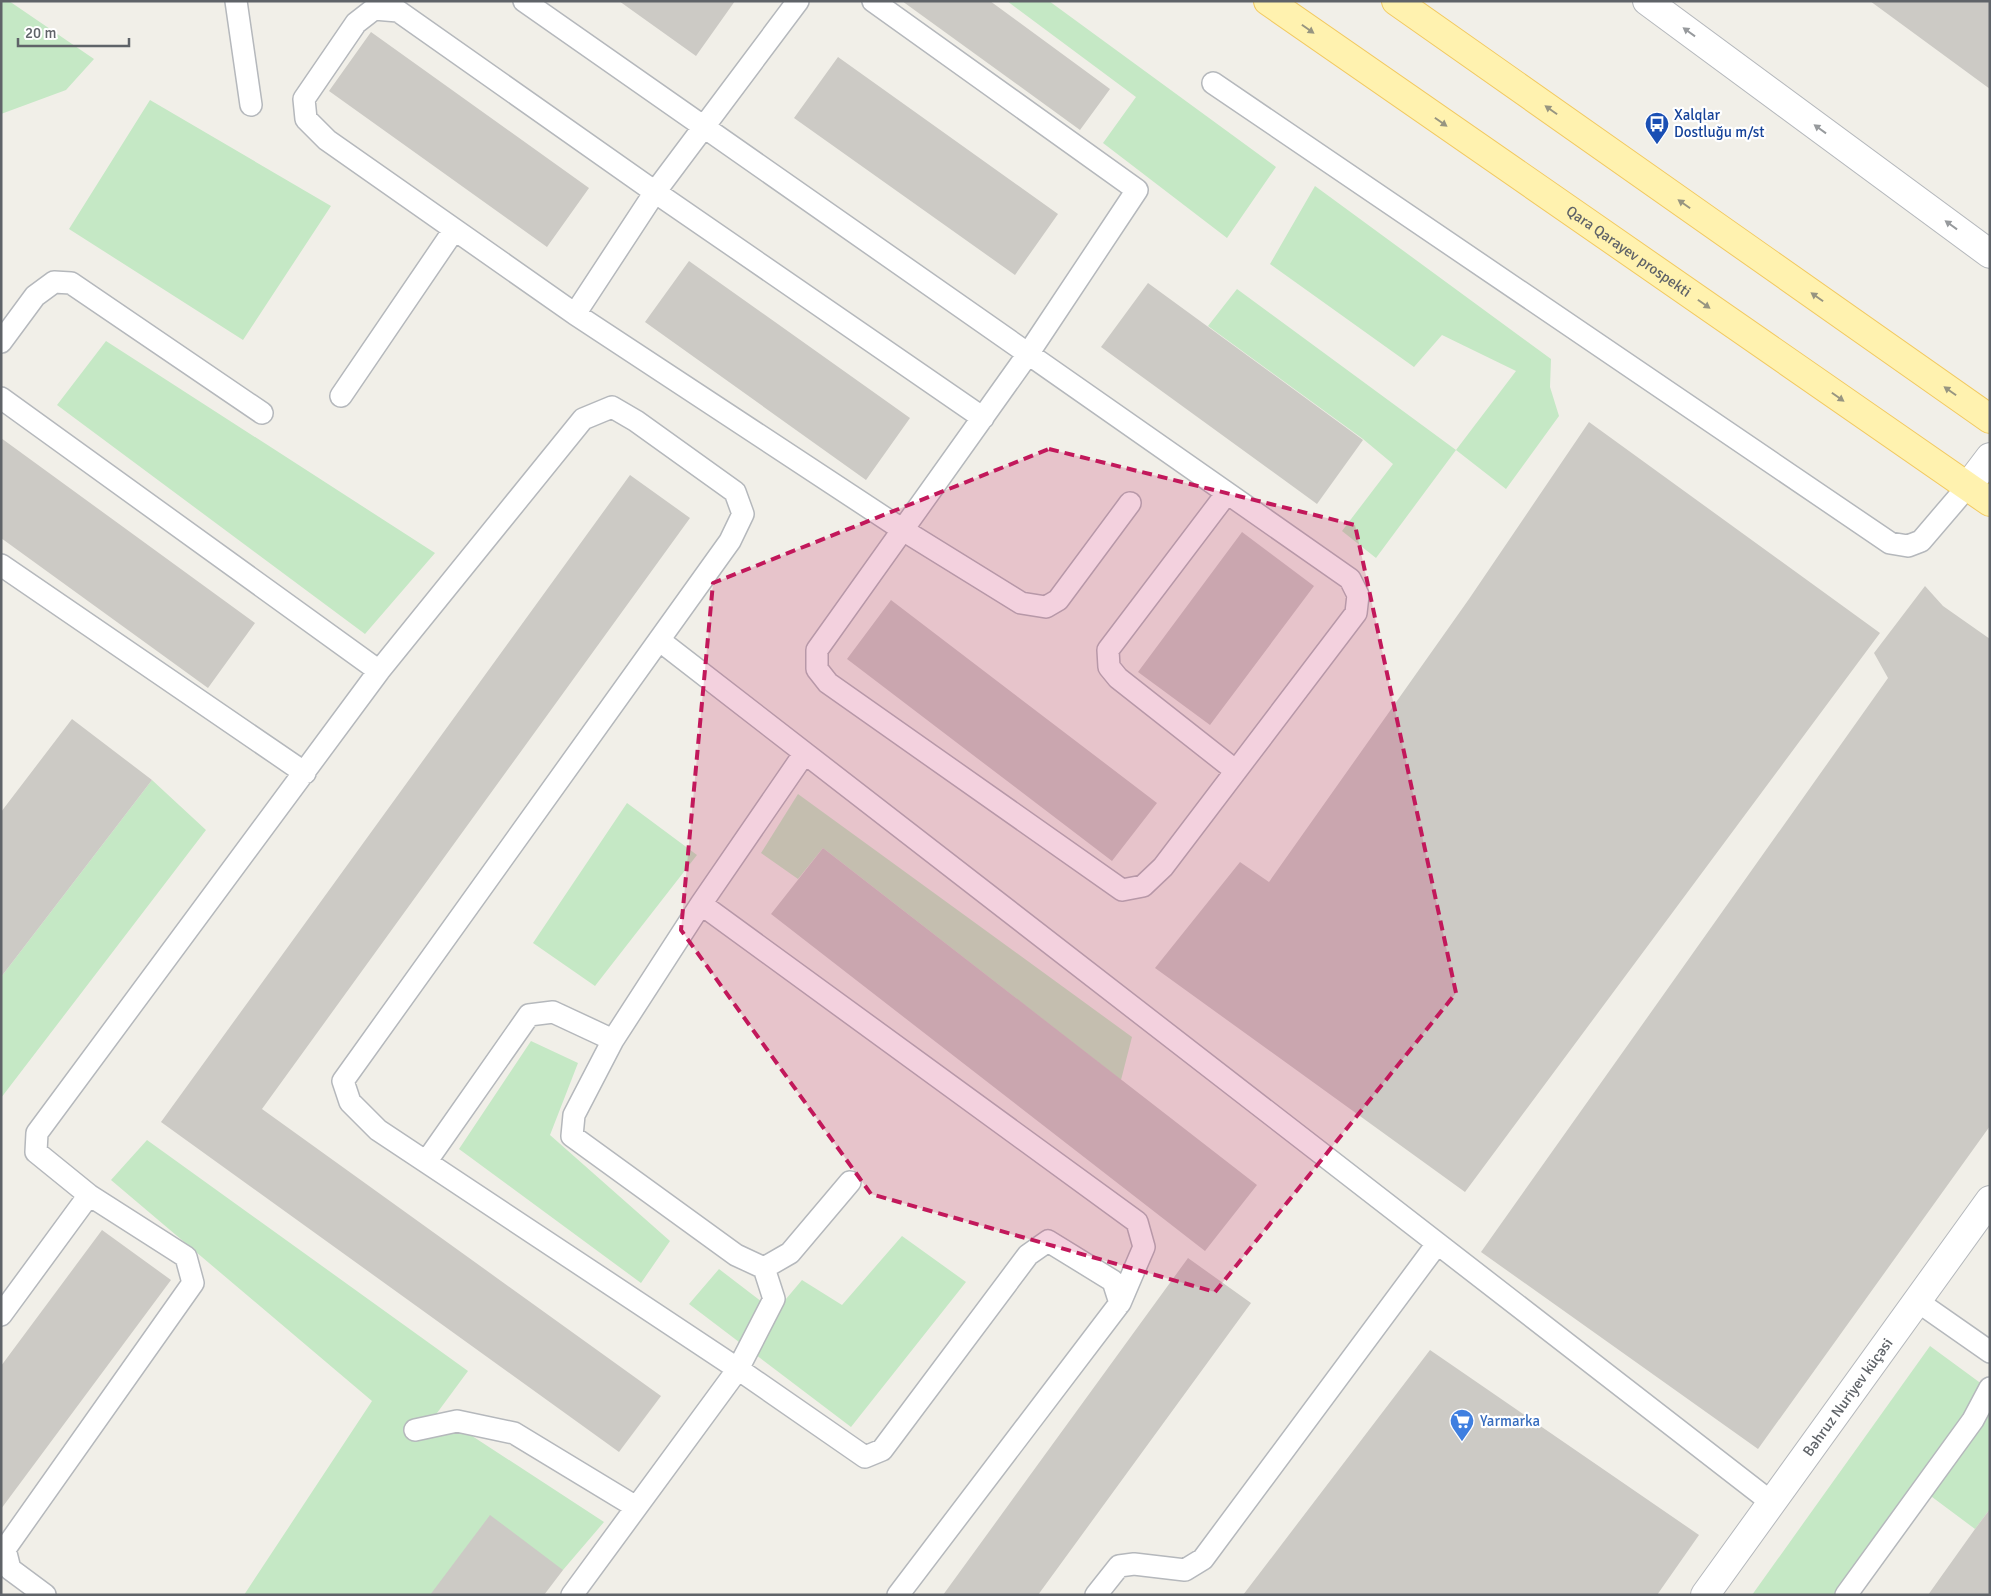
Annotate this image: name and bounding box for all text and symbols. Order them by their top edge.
scale bar [18,15,129,47]
text: 20 m [25,24,56,42]
one-way arrow [1301,24,1314,34]
one-way arrow [1682,27,1696,37]
one-way arrow [1544,105,1558,115]
place label: Xalqlar Dostluğu m/st [1674,106,1764,141]
bus stop icon: Xalqlar Dostluğu m/st [1644,111,1670,145]
one-way arrow [1434,117,1448,127]
one-way arrow [1813,124,1827,134]
one-way arrow [1677,199,1691,209]
street label: Qara Qarayev prospekti [1563,202,1695,301]
one-way arrow [1944,221,1957,231]
one-way arrow [1810,292,1824,302]
one-way arrow [1697,299,1711,309]
one-way arrow [1943,386,1957,396]
one-way arrow [1831,392,1844,401]
street label: Bəhruz Nuriyev küçəsi [1799,1334,1897,1460]
supermarket icon: Yarmarka [1449,1408,1475,1442]
place label: Yarmarka [1480,1412,1540,1430]

